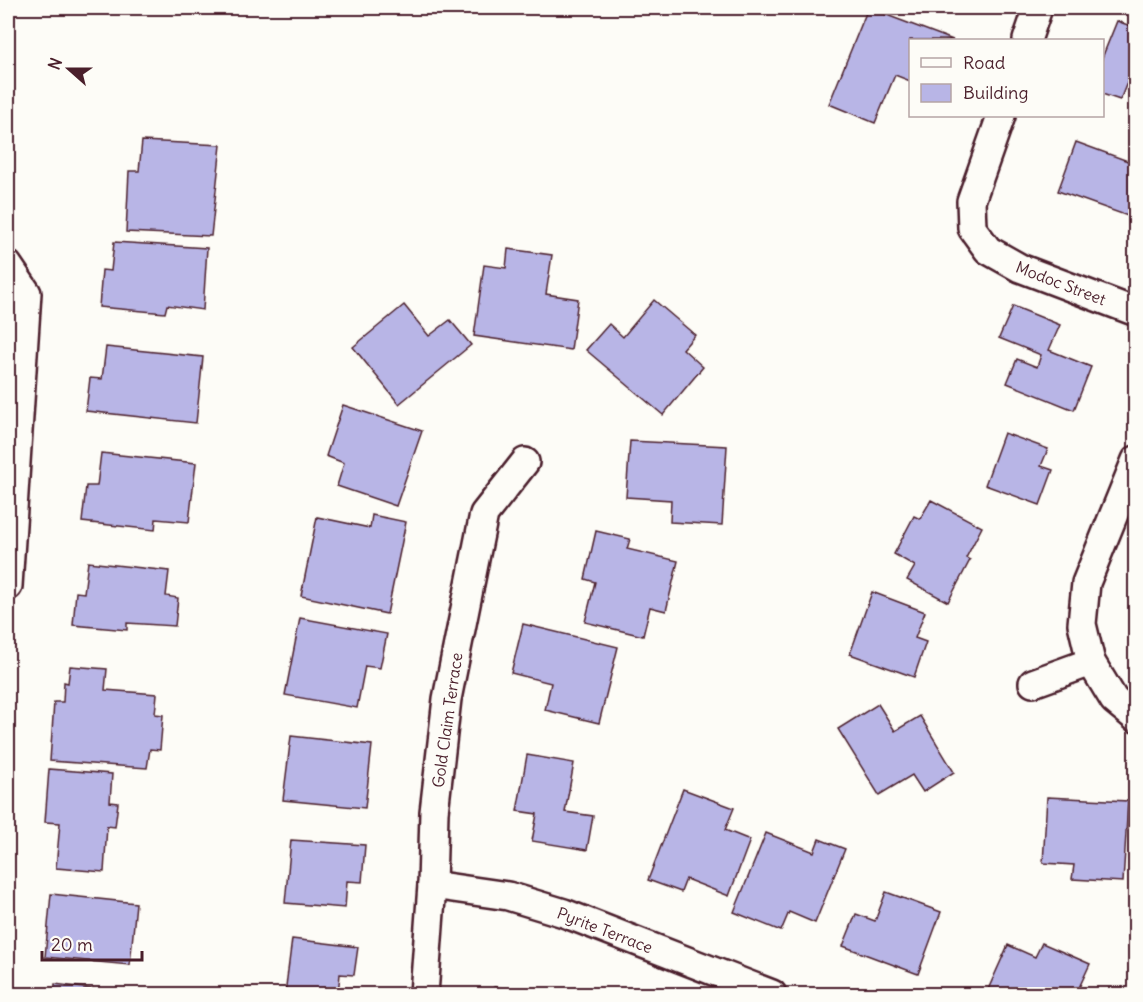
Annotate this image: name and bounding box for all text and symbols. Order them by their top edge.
north arrow [39,39,99,99]
legend [909,39,1104,117]
text: Road [963,51,1006,74]
text: N [44,55,66,72]
text: Building [963,81,1028,104]
street label: Modoc Street [1013,257,1109,310]
street label: Gold Claim Terrace [428,651,466,789]
street label: Pyrite Terrace [554,903,656,957]
scale bar [42,924,142,962]
text: 20 m [51,933,93,956]

